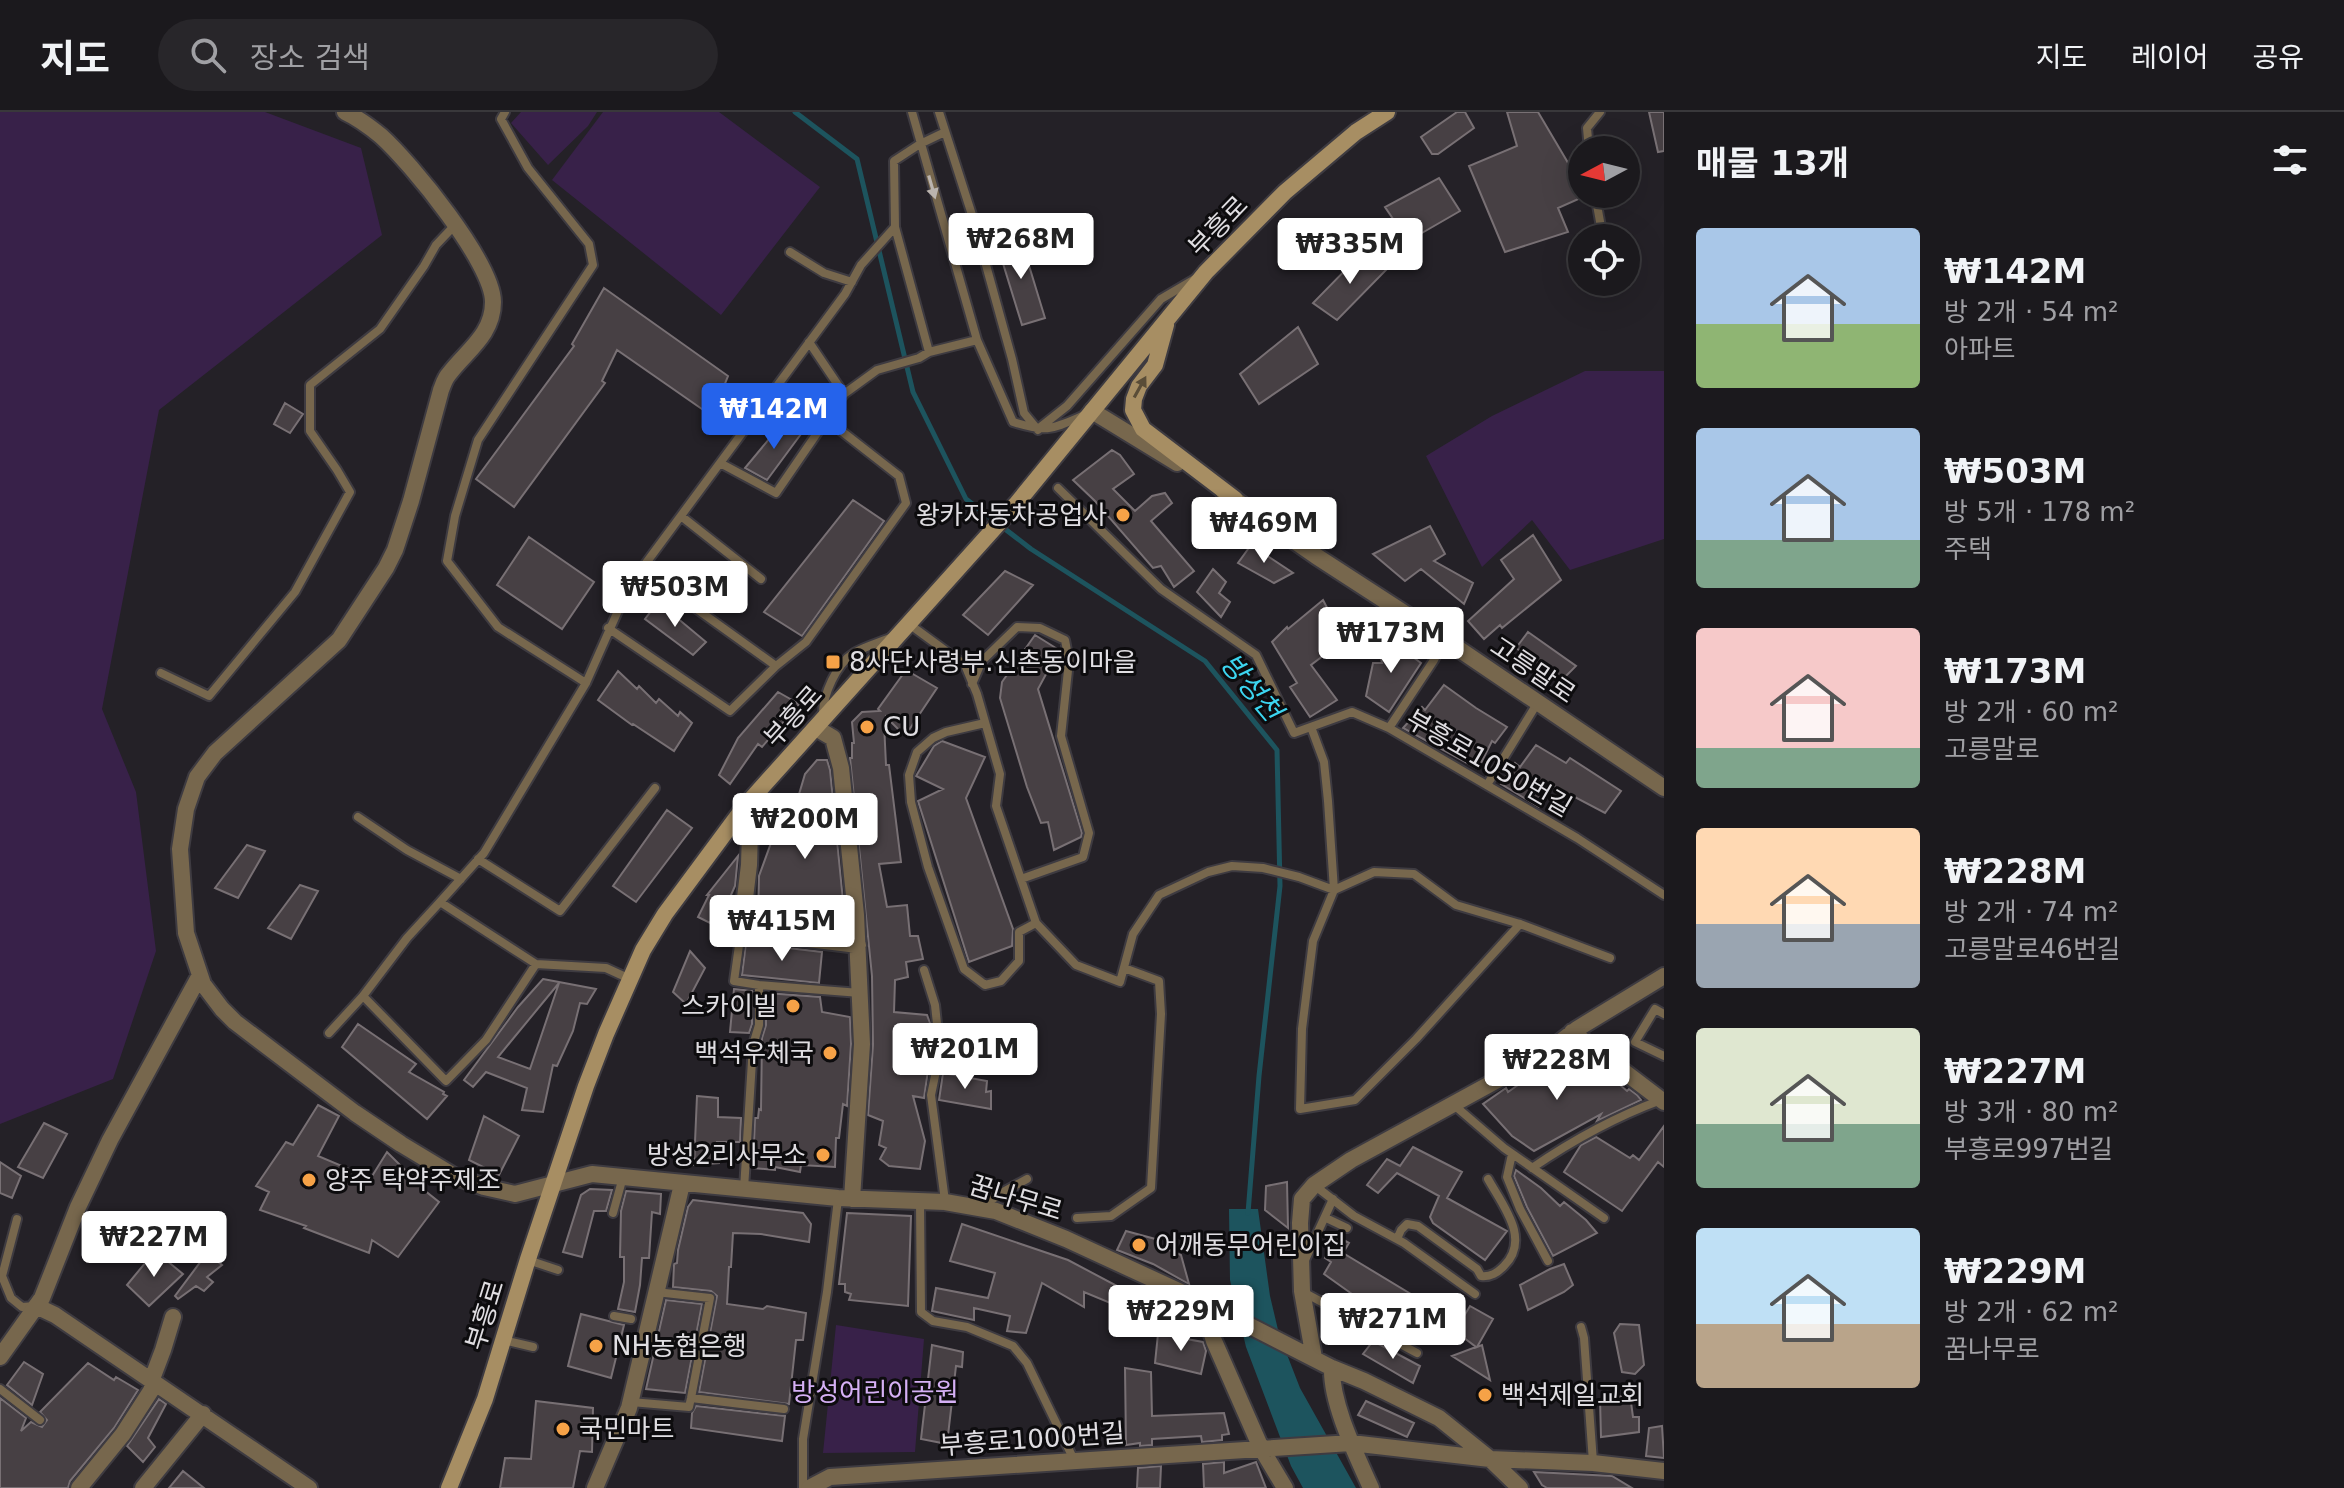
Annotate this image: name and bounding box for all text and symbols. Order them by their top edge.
search box [158,19,718,91]
icon: search [186,33,230,77]
text: 지도 [40,37,110,81]
text: 장소 검색 [250,40,370,75]
text: 지도 [2036,41,2087,74]
text: 레이어 [2131,41,2208,74]
text: 공유 [2252,41,2304,74]
north arrow [1568,136,1640,208]
map controls [1568,136,1640,296]
icon: filters [2268,138,2312,182]
text: 매물 13개 [1696,143,1849,183]
one-way arrow [926,176,939,200]
street label: 부흥로 [1182,190,1254,262]
pin: ₩268M [965,213,1077,281]
pin: ₩335M [1294,218,1406,286]
text: ₩268M [967,224,1075,254]
button: locate [1568,224,1640,296]
text: ₩335M [1296,229,1404,259]
text: ₩142M [1944,251,2086,291]
icon: home [1760,260,1856,356]
text: 방 2개 · 54 m² [1944,297,2119,327]
text: 아파트 [1944,334,2016,364]
one-way arrow [1133,376,1147,398]
pin: ₩142M [718,383,830,451]
text: ₩142M [720,394,828,424]
text: ₩503M [1944,451,2086,491]
icon: home [1760,460,1856,556]
pin: ₩469M [1208,497,1320,565]
text: 방 5개 · 178 m² [1944,497,2135,527]
place label: 왕카자동차공업사 [916,500,1107,530]
marker: 왕카자동차공업사 [1114,506,1132,524]
text: ₩469M [1210,508,1318,538]
text: 주택 [1944,534,1992,564]
pin: ₩503M [619,561,731,629]
text: ₩503M [621,572,729,602]
pin: ₩173M [1335,607,1447,675]
text: ₩173M [1337,618,1445,648]
street label: 고릉말로 [1485,631,1581,709]
place label: 8사단사령부.신촌동이마을 [849,647,1137,677]
water label: 방성천 [1214,647,1291,730]
text: ₩173M [1944,651,2086,691]
marker: 8사단사령부.신촌동이마을 [824,653,842,671]
icon: home [1760,660,1856,756]
street label: 부흥로 [758,679,828,753]
text: 방 2개 · 60 m² [1944,697,2119,727]
street label: 부흥로1050번길 [1401,704,1577,822]
place label: CU [883,712,920,742]
marker: CU [858,718,876,736]
text: 고릉말로 [1944,734,2040,764]
pin: ₩200M [749,793,861,861]
text: ₩200M [751,804,859,834]
text: ₩228M [1944,851,2086,891]
icon: home [1760,860,1856,956]
pin: ₩415M [726,895,838,963]
text: 방 2개 · 74 m² [1944,897,2119,927]
text: ₩415M [728,906,836,936]
text: 고릉말로46번길 [1944,934,2121,964]
place label: 스카이빌 [681,991,777,1021]
marker: 스카이빌 [784,997,802,1015]
pin: ₩201M [909,1023,1021,1091]
text: ₩201M [911,1034,1019,1064]
pin: ₩228M [1501,1034,1613,1102]
place label: 백석우체국 [694,1038,814,1068]
marker: 백석우체국 [821,1044,839,1062]
text: ₩228M [1503,1045,1611,1075]
text: ₩227M [1944,1051,2086,1091]
icon: home [1760,1060,1856,1156]
text: 방 3개 · 80 m² [1944,1097,2119,1127]
text: 부흥로997번길 [1944,1134,2113,1164]
place label: 방성2리사무소 [647,1140,807,1170]
marker: 방성2리사무소 [814,1146,832,1164]
place label: 양주 탁약주제조 [325,1165,501,1195]
street label: 꿈나무로 [966,1170,1066,1226]
marker: 양주 탁약주제조 [300,1171,318,1189]
pin: ₩227M [98,1211,210,1279]
text: ₩227M [100,1222,208,1252]
place label: 어깨동무어린이집 [1155,1230,1346,1260]
marker: 어깨동무어린이집 [1130,1236,1148,1254]
text: ₩229M [1944,1251,2086,1291]
icon: home [1760,1260,1856,1356]
street label: 부흥로 [460,1276,510,1354]
pin: ₩229M [1125,1285,1237,1353]
pin: ₩271M [1337,1293,1449,1361]
text: ₩229M [1127,1296,1235,1326]
text: 방 2개 · 62 m² [1944,1297,2119,1327]
text: ₩271M [1339,1304,1447,1334]
place label: NH농협은행 [612,1331,747,1361]
text: 꿈나무로 [1944,1334,2040,1364]
marker: NH농협은행 [587,1337,605,1355]
park label: 방성어린이공원 [791,1377,959,1407]
place label: 백석제일교회 [1501,1380,1645,1410]
marker: 백석제일교회 [1476,1386,1494,1404]
place label: 국민마트 [579,1414,675,1444]
street label: 부흥로1000번길 [938,1418,1126,1460]
marker: 국민마트 [554,1420,572,1438]

